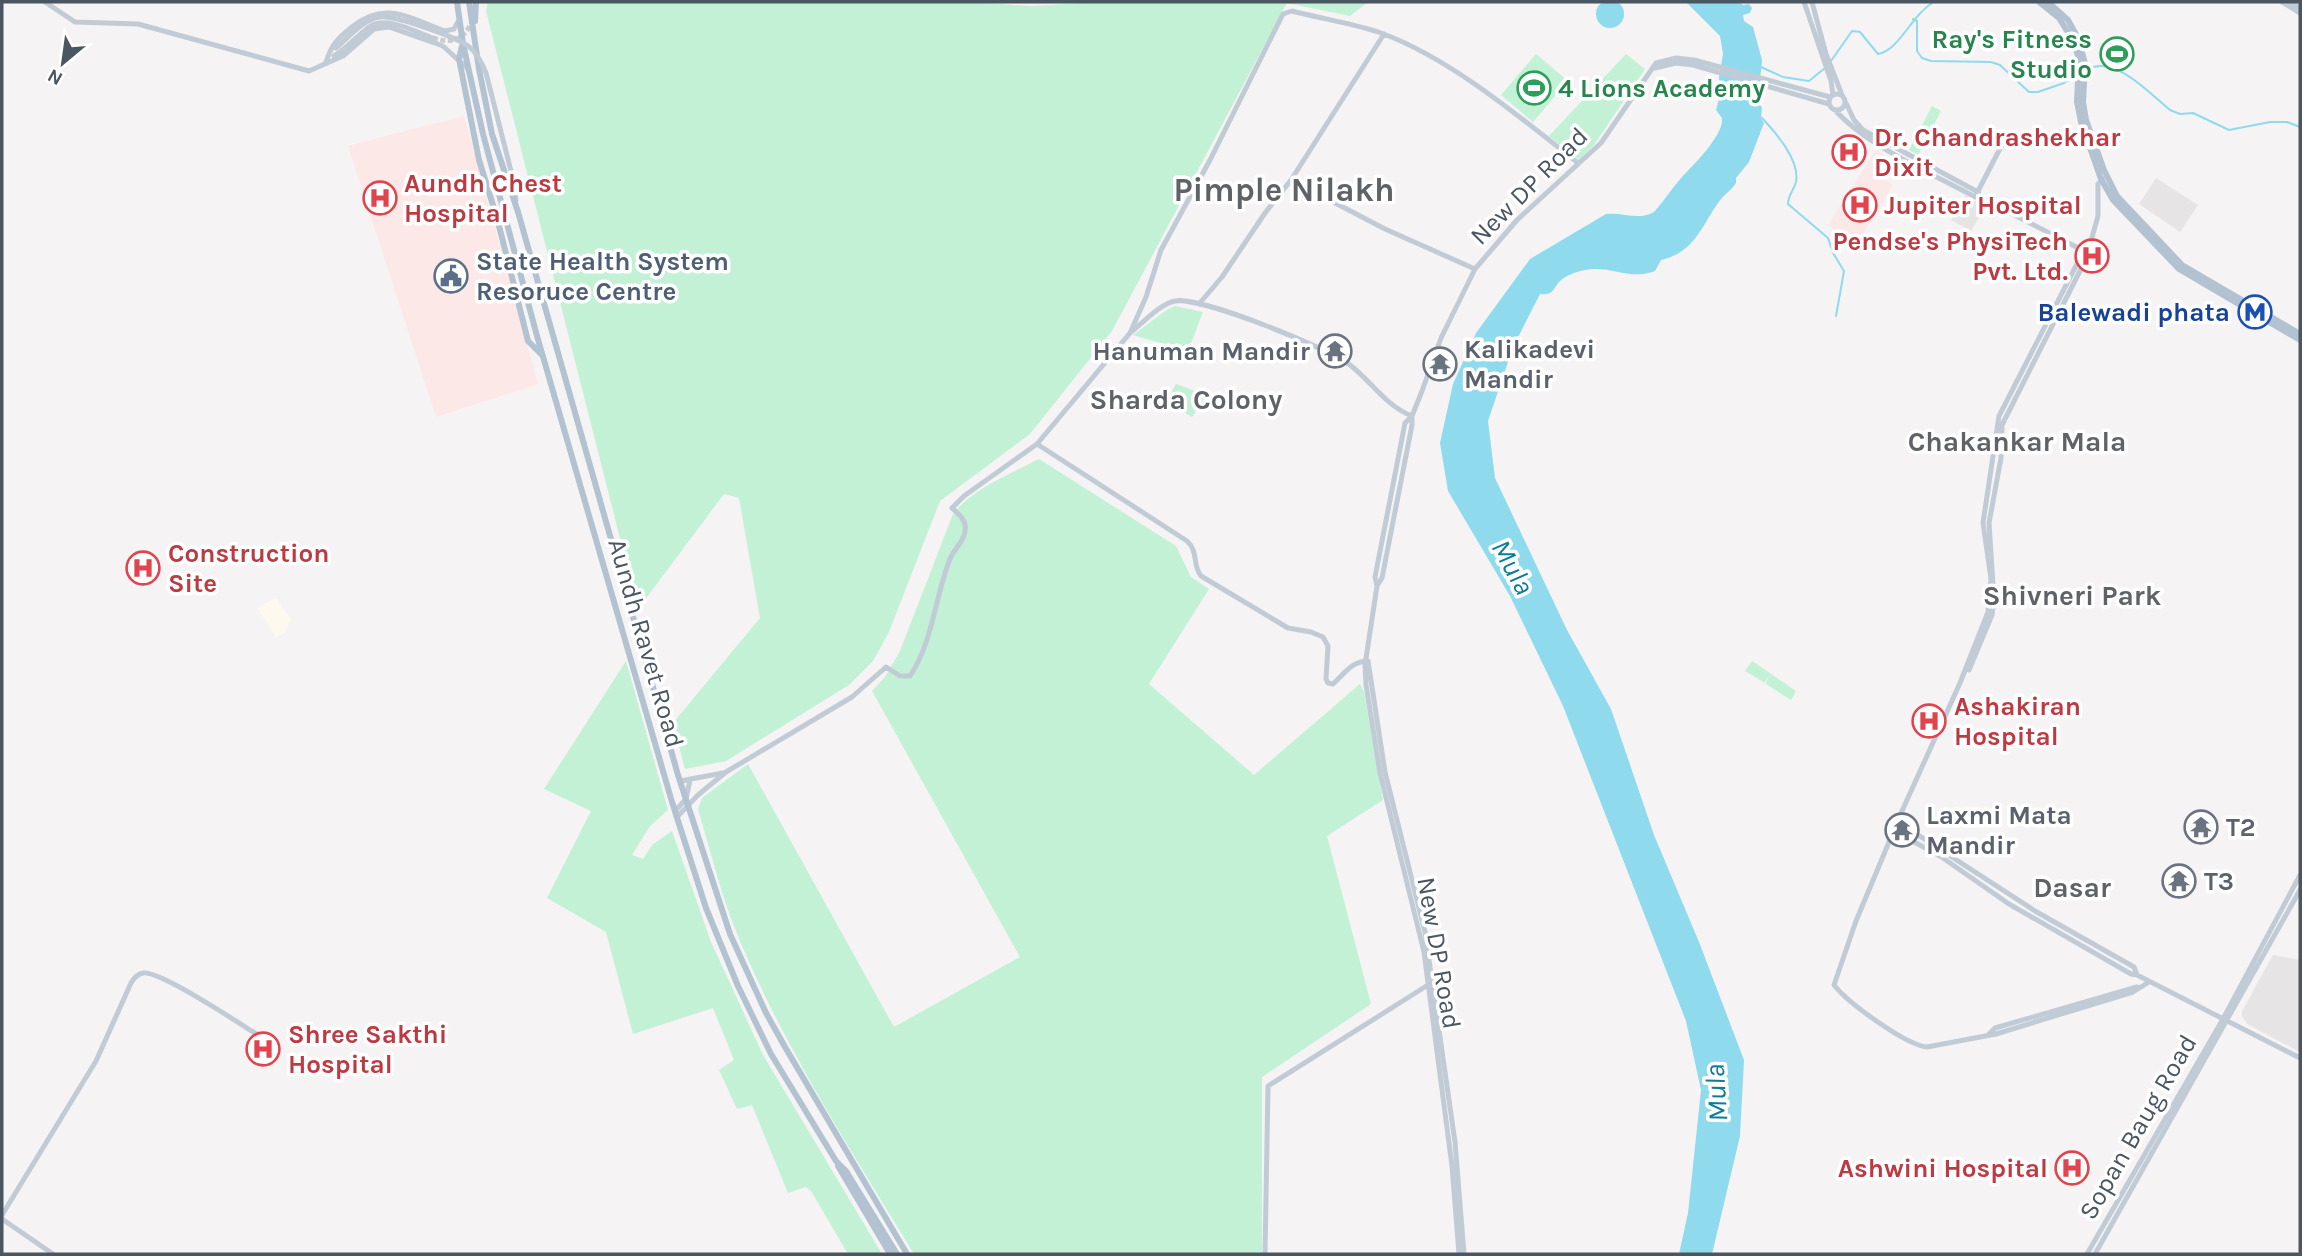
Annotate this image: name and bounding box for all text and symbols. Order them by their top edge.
place label: Ray's Fitness Studio [1932,24,2092,85]
north arrow [28,28,98,98]
sports icon: Ray's Fitness Studio [2098,35,2136,73]
text: N [44,64,67,90]
sports icon: 4 Lions Academy [1515,69,1553,107]
place label: 4 Lions Academy [1558,73,1765,104]
street label: New DP Road [1464,121,1594,251]
place label: Dr. Chandrashekhar Dixit [1874,122,2121,183]
hospital icon: Dr. Chandrashekhar Dixit [1830,133,1868,171]
place label: Aundh Chest Hospital [404,168,562,229]
district label: Pimple Nilakh [1173,171,1395,209]
hospital icon: Aundh Chest Hospital [361,179,399,217]
hospital icon: Jupiter Hospital [1841,186,1879,224]
place label: Jupiter Hospital [1884,190,2082,221]
place label: Pendse's PhysiTech Pvt. Ltd. [1832,226,2068,287]
hospital icon: Pendse's PhysiTech Pvt. Ltd. [2073,237,2111,275]
place label: State Health System Resoruce Centre [476,246,729,307]
public building icon: State Health System Resoruce Centre [432,257,470,295]
metro station icon: Balewadi phata [2236,293,2274,331]
place label: Balewadi phata [2038,297,2230,328]
temple icon: Hanuman Mandir [1316,332,1354,370]
place label: Kalikadevi Mandir [1464,334,1595,395]
place label: Hanuman Mandir [1092,336,1311,367]
temple icon: Kalikadevi Mandir [1421,345,1459,383]
district label: Sharda Colony [1090,383,1282,416]
district label: Chakankar Mala [1908,425,2126,458]
water label: Mula [1485,534,1541,600]
street label: Aundh Ravet Road [601,535,691,751]
place label: Construction Site [168,538,329,599]
hospital icon: Construction Site [124,549,162,587]
district label: Shivneri Park [1983,579,2162,612]
place label: Ashakiran Hospital [1954,691,2081,752]
hospital icon: Ashakiran Hospital [1910,702,1948,740]
place label: Laxmi Mata Mandir [1926,800,2072,861]
temple icon: T2 [2182,808,2220,846]
temple icon: Laxmi Mata Mandir [1883,811,1921,849]
place label: T2 [2226,812,2256,843]
temple icon: T3 [2160,862,2198,900]
place label: T3 [2204,866,2234,897]
district label: Dasar [2033,871,2111,904]
street label: New DP Road [1410,875,1468,1031]
place label: Shree Sakthi Hospital [288,1019,447,1080]
street label: Sopan Baug Road [2073,1029,2203,1225]
hospital icon: Shree Sakthi Hospital [244,1030,282,1068]
water label: Mula [1698,1063,1734,1123]
hospital icon: Ashwini Hospital [2053,1149,2091,1187]
place label: Ashwini Hospital [1838,1153,2048,1184]

